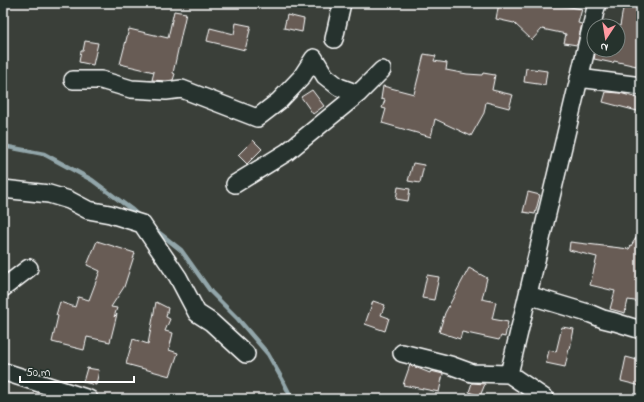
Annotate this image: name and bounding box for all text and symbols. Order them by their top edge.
north arrow [586,18,626,58]
text: N [599,38,609,55]
scale bar [20,358,134,384]
text: 50 m [26,364,50,382]

